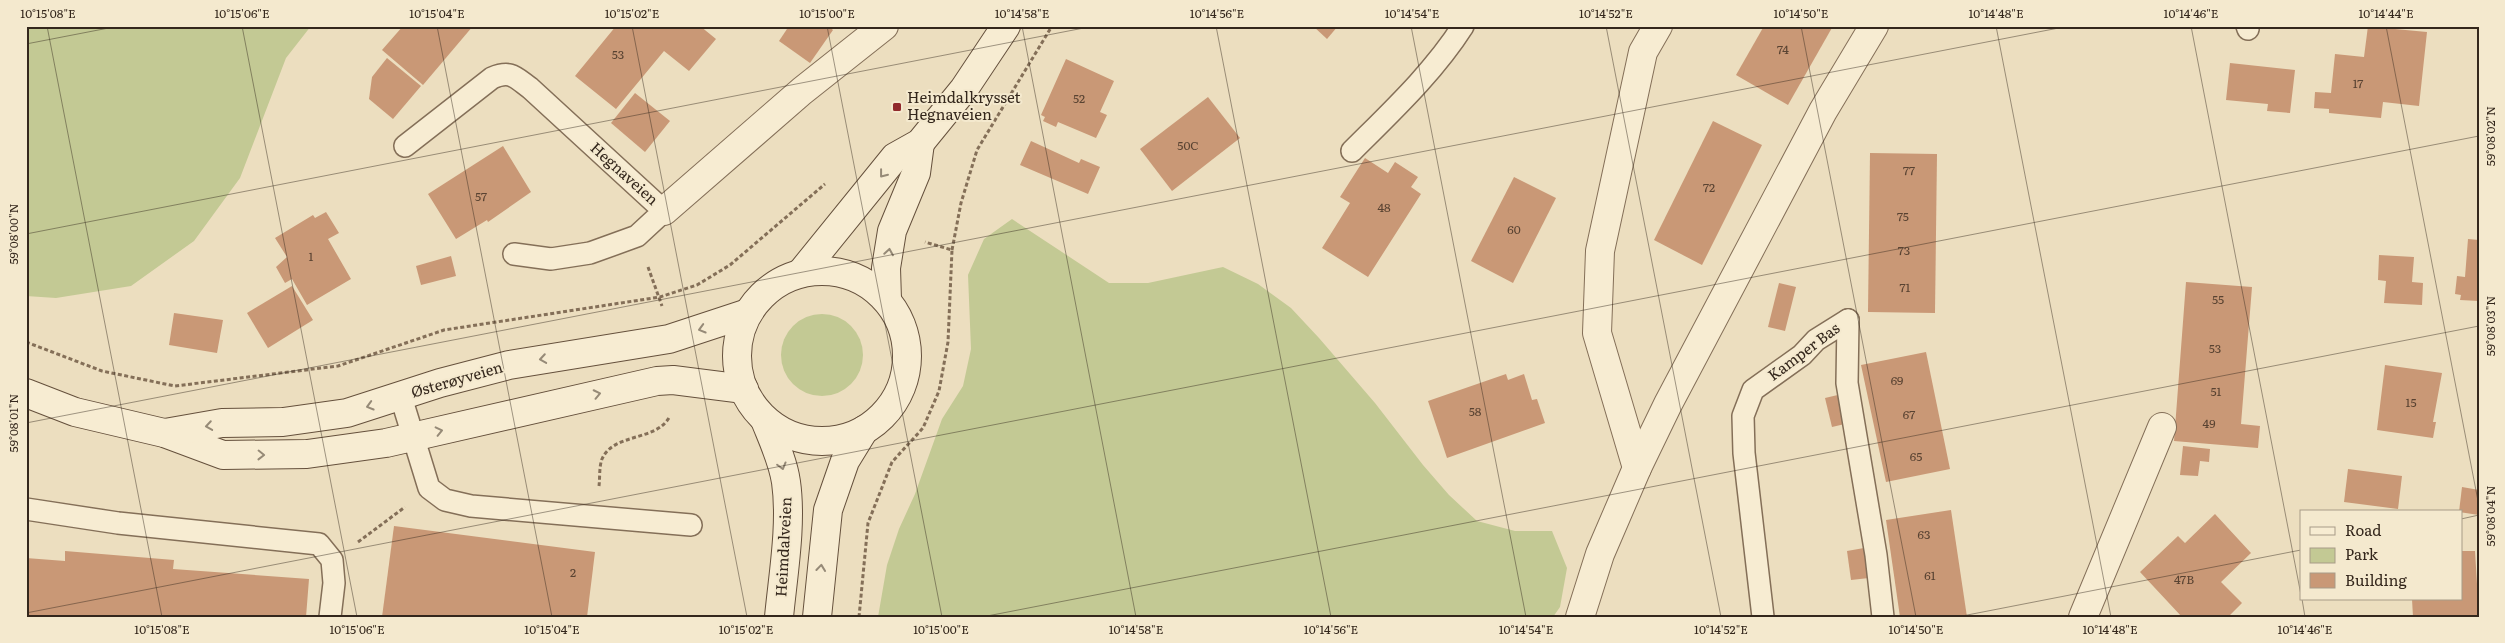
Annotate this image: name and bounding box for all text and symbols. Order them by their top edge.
text: 10°15'08"E [20,4,76,22]
text: 10°15'06"E [214,4,270,22]
text: 10°15'04"E [409,4,465,22]
text: 10°15'02"E [605,4,660,22]
text: 10°15'00"E [799,4,855,22]
text: 10°14'58"E [995,4,1050,22]
text: 10°14'56"E [1190,4,1245,22]
text: 10°14'54"E [1385,4,1440,22]
text: 10°14'52"E [1579,4,1633,22]
text: 10°14'50"E [1774,4,1829,22]
text: 10°14'48"E [1968,4,2024,22]
text: 10°14'46"E [2164,4,2219,22]
text: 10°14'44"E [2358,4,2414,22]
house number: 74 [1777,40,1789,58]
house number: 53 [612,45,624,63]
house number: 17 [2353,74,2363,92]
place label: Heimdalkrysset Hegnaveien [907,85,1021,125]
house number: 52 [1073,89,1085,107]
marker: Heimdalkrysset Hegnaveien [891,101,903,113]
text: 59°08'02"N [2481,106,2499,166]
street label: Hegnaveien [586,136,664,210]
house number: 50C [1177,136,1199,154]
house number: 77 [1903,161,1915,179]
one-way arrow [880,168,888,177]
house number: 72 [1703,178,1715,196]
house number: 57 [475,187,487,205]
house number: 48 [1377,198,1391,216]
text: 59°08'00"N [4,203,22,265]
house number: 75 [1897,207,1909,225]
house number: 60 [1507,220,1521,238]
house number: 73 [1898,241,1910,259]
house number: 1 [309,247,314,265]
one-way arrow [883,247,893,256]
house number: 71 [1900,278,1911,296]
house number: 55 [2212,290,2224,308]
text: 59°08'03"N [2481,296,2499,356]
street label: Kamper Bas [1762,316,1844,386]
one-way arrow [699,323,707,333]
house number: 53 [2209,339,2221,357]
street label: Østerøyveien [408,354,505,403]
one-way arrow [539,354,547,364]
house number: 69 [1891,371,1903,389]
house number: 51 [2211,382,2222,400]
one-way arrow [593,389,601,400]
house number: 15 [2406,393,2416,411]
text: 59°08'01"N [4,394,22,452]
one-way arrow [366,401,374,411]
house number: 58 [1469,402,1482,420]
house number: 67 [1903,405,1915,423]
house number: 49 [2203,414,2215,432]
one-way arrow [205,420,213,430]
one-way arrow [434,426,443,437]
house number: 65 [1910,447,1922,465]
one-way arrow [257,450,265,461]
one-way arrow [776,462,787,470]
text: 59°08'04"N [2481,486,2499,546]
street label: Heimdalveien [768,496,797,598]
legend [2300,510,2462,600]
text: Road [2345,518,2381,541]
house number: 63 [1918,525,1930,543]
text: Park [2345,542,2379,565]
house number: 2 [570,563,576,581]
one-way arrow [815,564,826,572]
house number: 61 [1924,566,1936,584]
text: Building [2345,568,2407,591]
house number: 47B [2174,570,2194,588]
text: 10°15'08"E [134,620,190,638]
text: 10°15'06"E [329,620,385,638]
text: 10°15'04"E [524,620,580,638]
text: 10°15'02"E [719,620,774,638]
text: 10°15'00"E [913,620,969,638]
text: 10°14'58"E [1109,620,1164,638]
text: 10°14'56"E [1304,620,1359,638]
text: 10°14'54"E [1499,620,1554,638]
text: 10°14'52"E [1694,620,1748,638]
text: 10°14'50"E [1889,620,1944,638]
text: 10°14'48"E [2082,620,2138,638]
text: 10°14'46"E [2278,620,2333,638]

